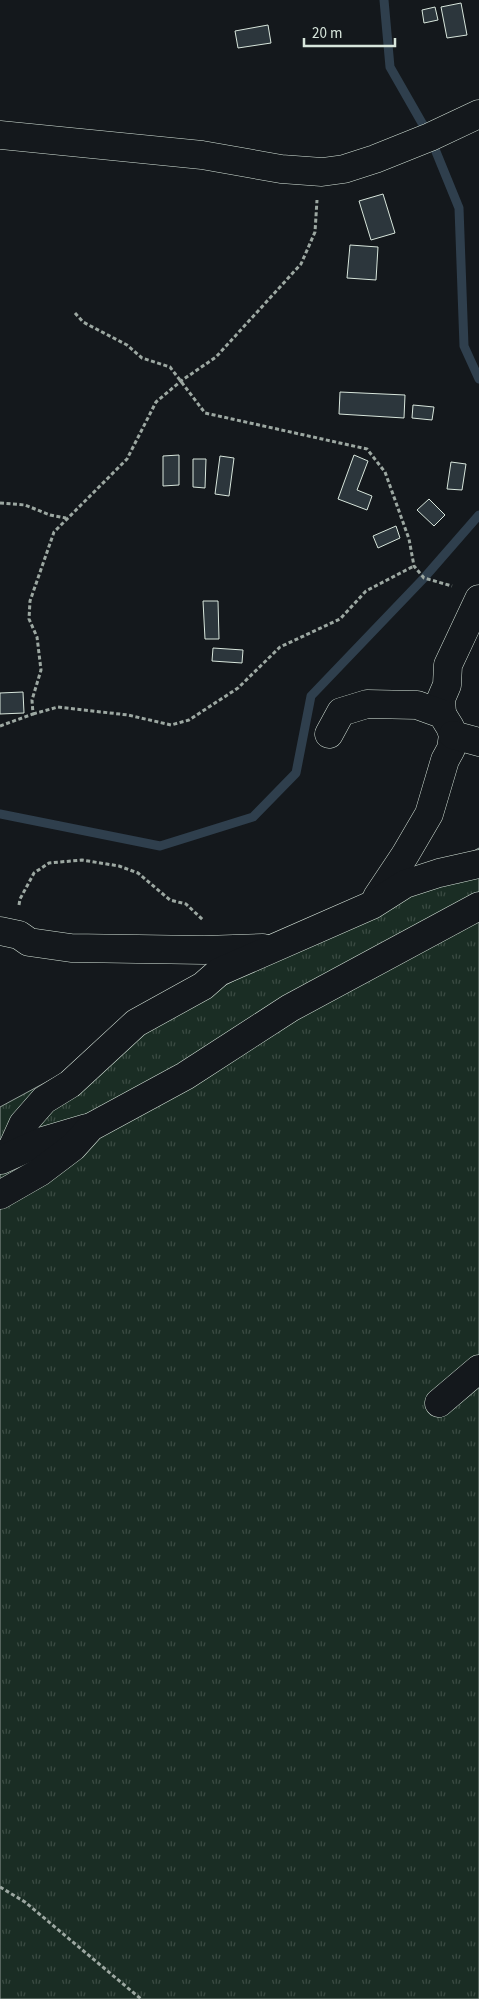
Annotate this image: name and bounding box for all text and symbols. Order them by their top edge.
scale bar [304,15,395,47]
text: 20 m [312,23,342,44]

